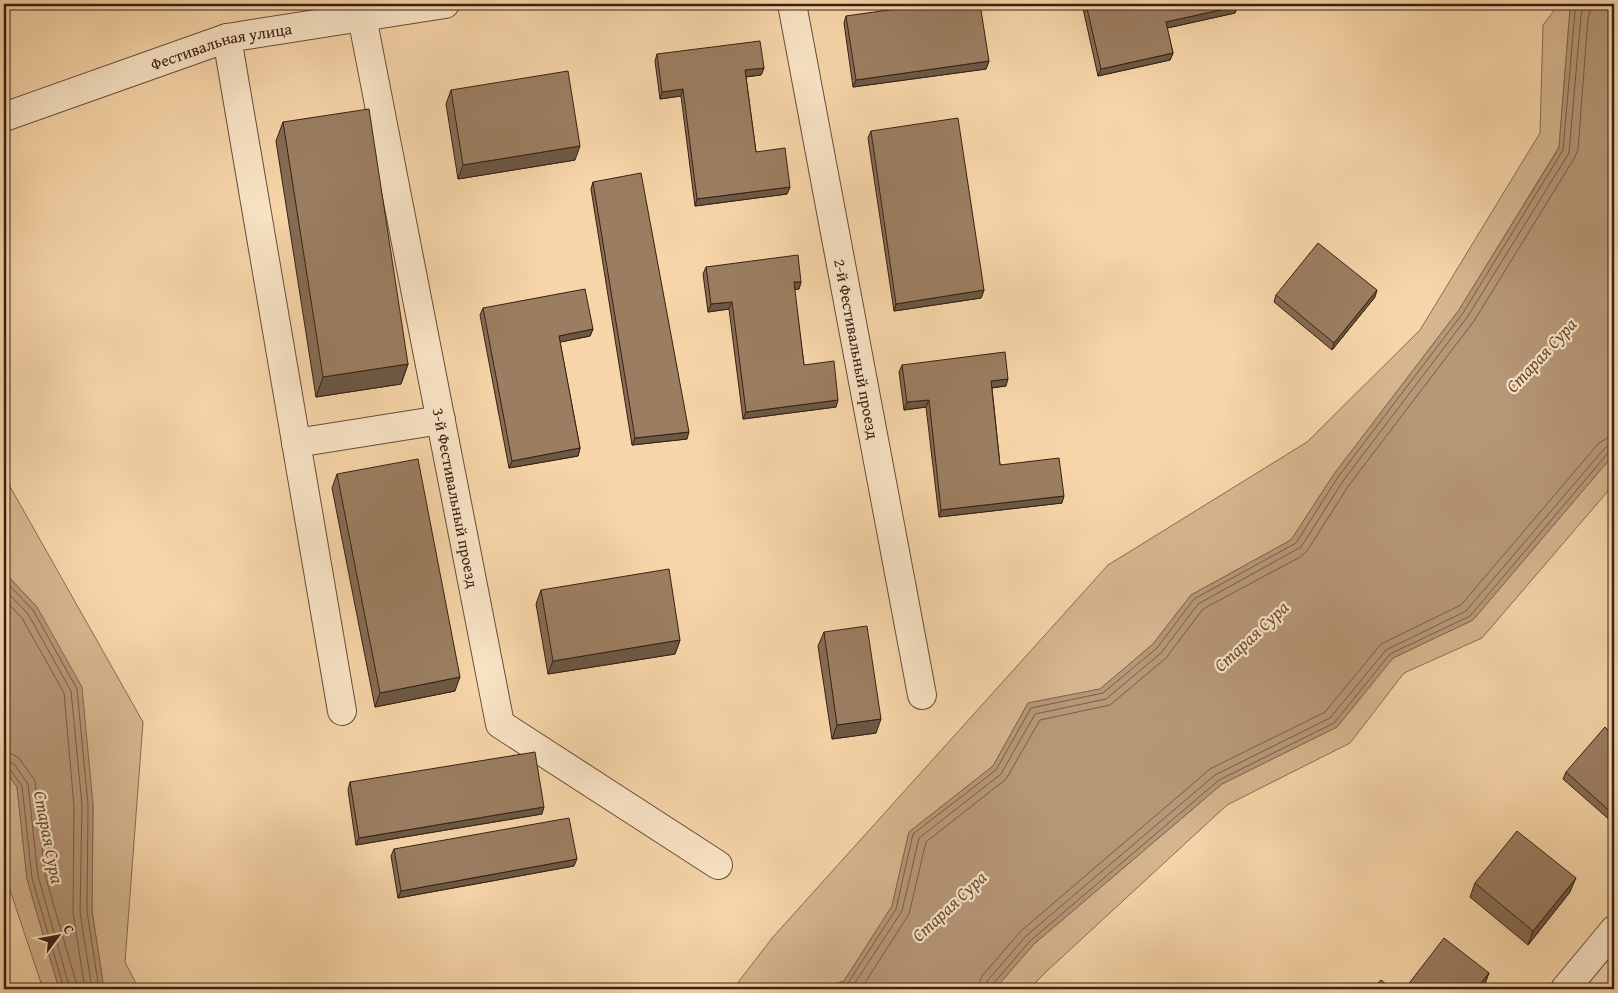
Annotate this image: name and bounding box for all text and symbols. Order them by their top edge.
street label: Фестивальная улица [147,16,294,76]
street label: 2-й Фестивальный проезд [828,257,886,441]
water label: Старая Сура [1499,311,1583,399]
street label: 3-й Фестивальный проезд [427,406,485,590]
water label: Старая Сура [1207,594,1295,678]
water label: Старая Сура [27,788,71,886]
water label: Старая Сура [905,864,993,948]
north arrow [32,910,82,960]
text: С [58,920,80,938]

